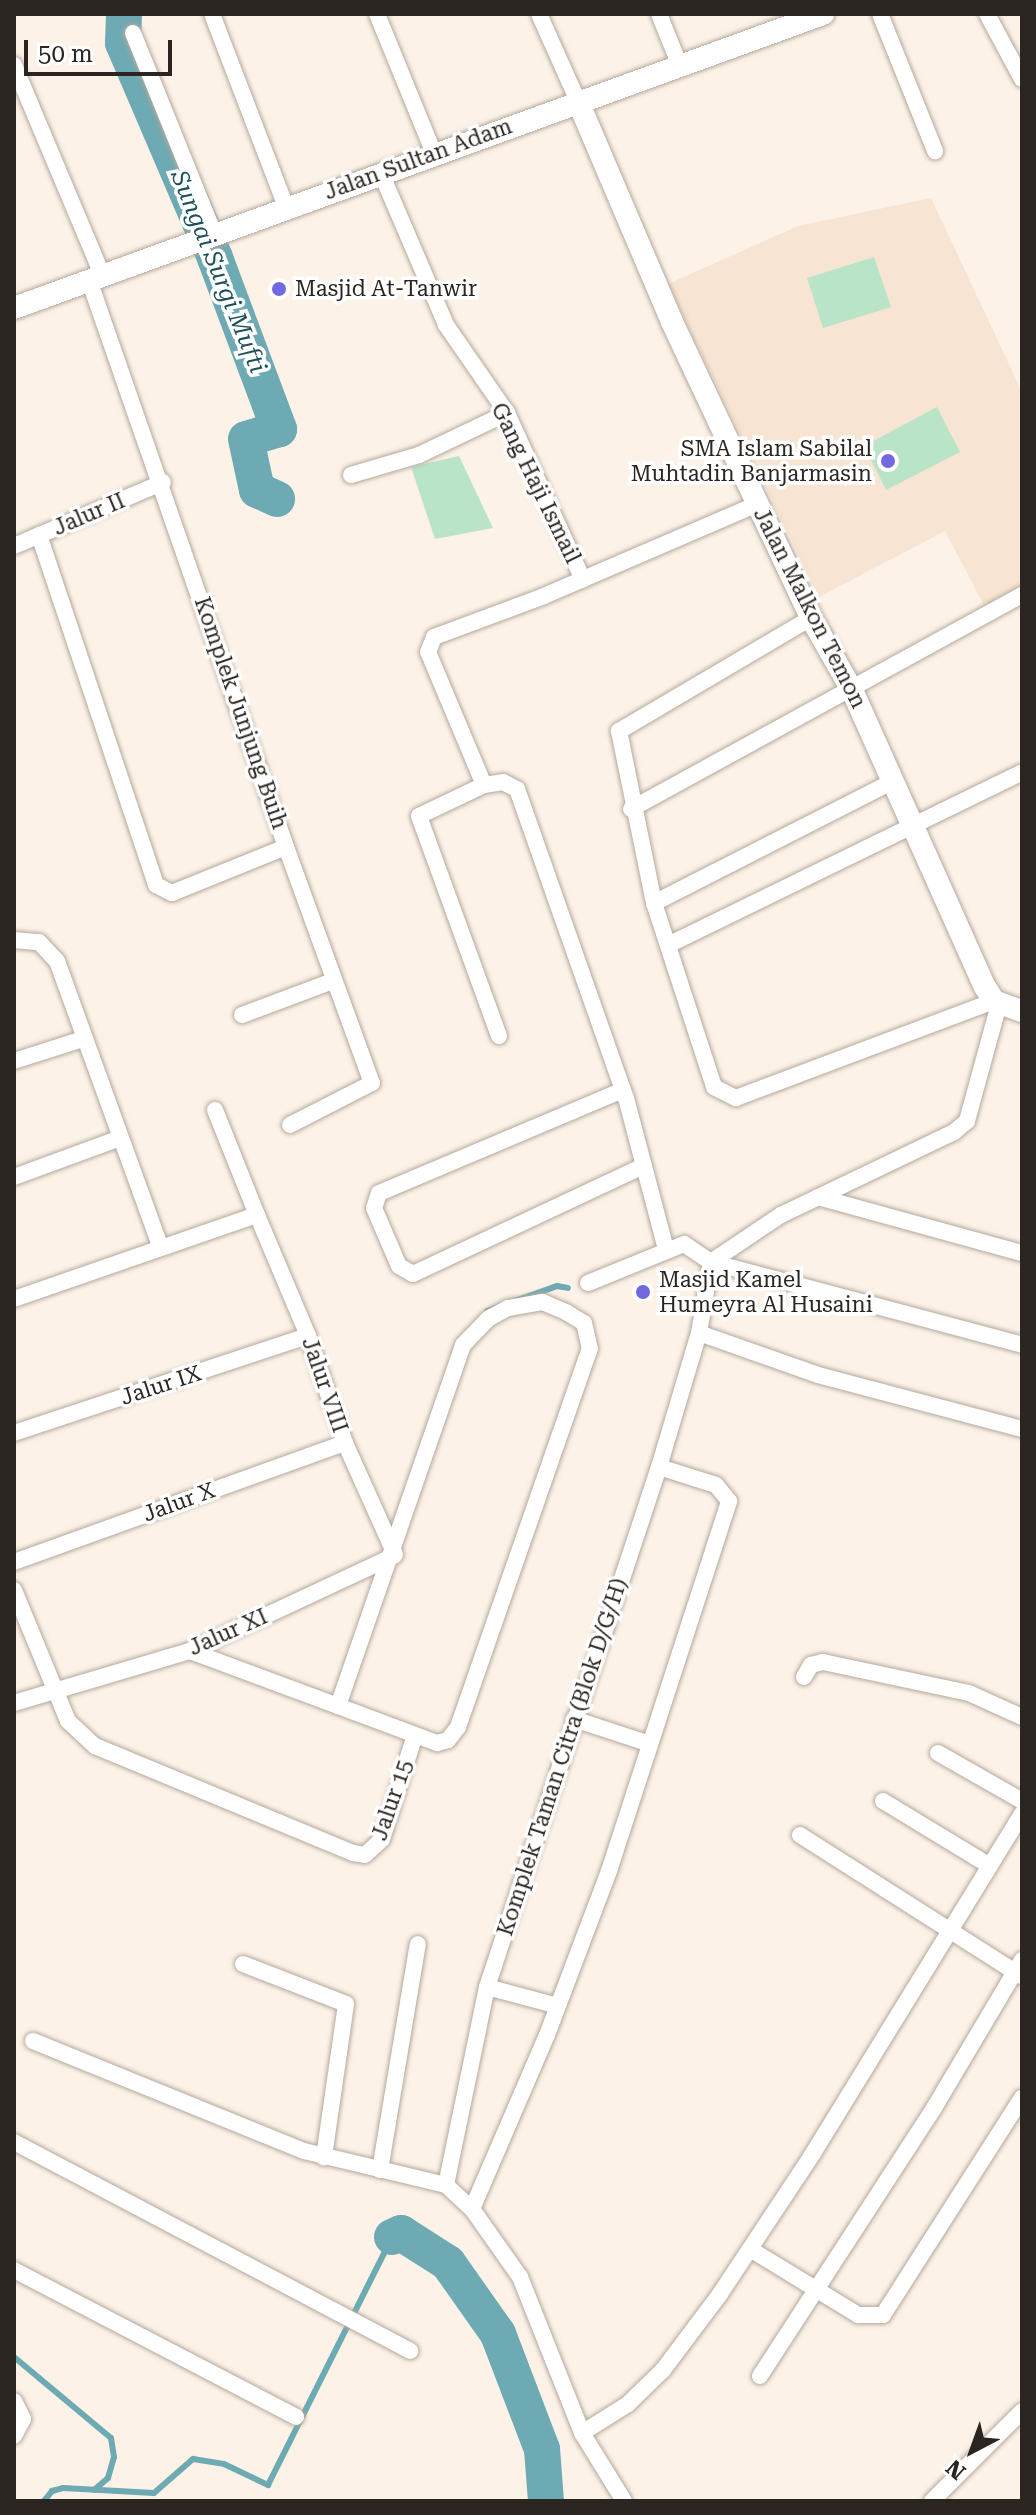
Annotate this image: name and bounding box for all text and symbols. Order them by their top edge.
scale bar [28,24,176,74]
text: 50 m [38,40,93,68]
street label: Jalan Sultan Adam [321,113,515,205]
water label: Sungai Surgi Mufti [164,166,272,378]
place label: Masjid At-Tanwir [295,276,477,302]
marker: Masjid At-Tanwir [270,280,288,298]
street label: Gang Haji Ismail [486,398,586,568]
place label: SMA Islam Sabilal Muhtadin Banjarmasin [631,435,872,486]
marker: SMA Islam Sabilal Muhtadin Banjarmasin [879,452,897,470]
street label: Jalur II [49,487,129,541]
street label: Jalan Malkon Temon [748,503,872,713]
street label: Komplek Junjung Buih [189,593,293,833]
place label: Masjid Kamel Humeyra Al Husaini [659,1266,873,1318]
marker: Masjid Kamel Humeyra Al Husaini [634,1283,652,1301]
street label: Jalur VIII [296,1334,354,1436]
street label: Jalur IX [117,1360,205,1410]
street label: Jalur X [139,1477,219,1527]
street label: Komplek Taman Citra (Blok D/G/H) [492,1575,632,1939]
street label: Jalur XI [185,1603,271,1661]
street label: Jalur 15 [366,1756,418,1844]
north arrow [932,2411,1012,2491]
text: N [941,2455,971,2484]

